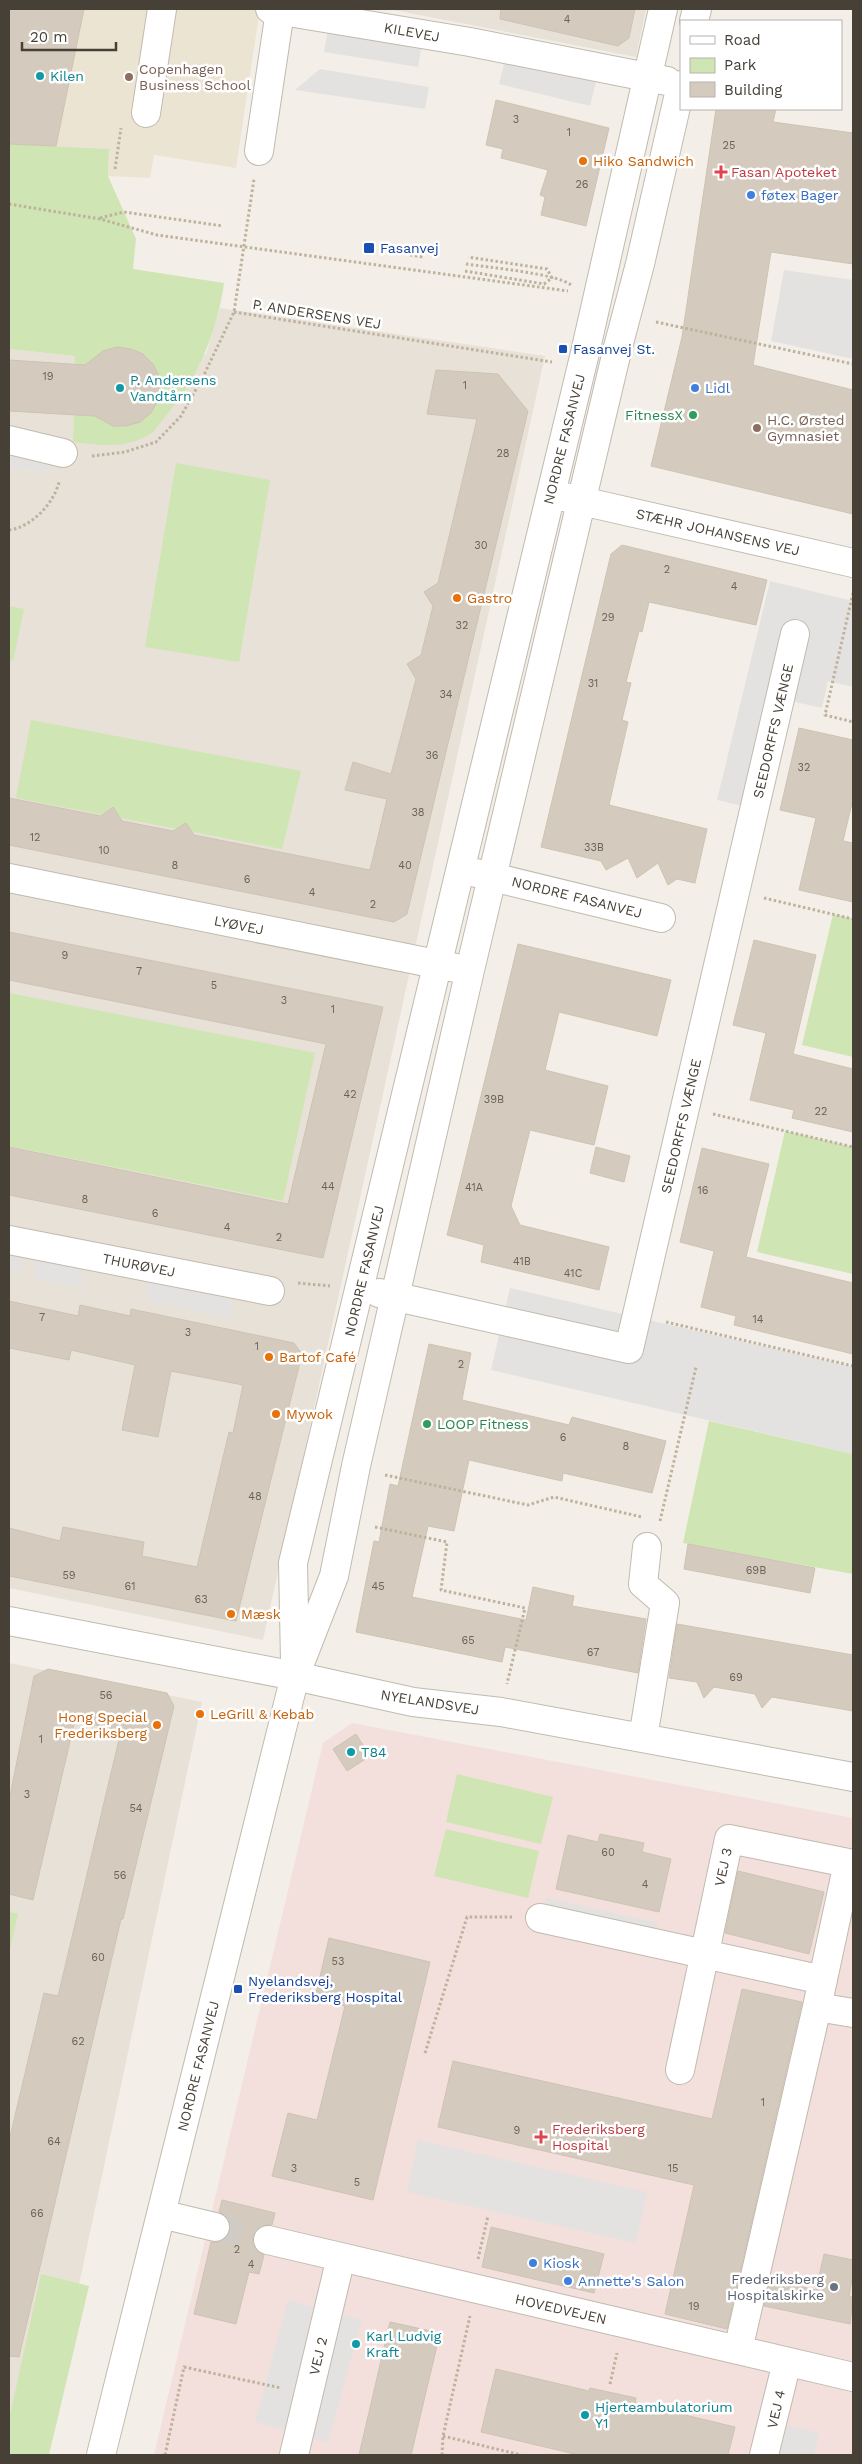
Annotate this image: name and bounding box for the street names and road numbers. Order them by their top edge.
street label: KILEVEJ [383,19,441,45]
street label: P. ANDERSENS VEJ [252,296,382,332]
street label: NORDRE FASANVEJ [540,372,588,506]
street label: STÆHR JOHANSENS VEJ [634,505,802,559]
street label: SEEDORFFS VÆNGE [750,662,796,800]
street label: NORDRE FASANVEJ [510,873,644,921]
street label: LYØVEJ [213,912,265,938]
street label: SEEDORFFS VÆNGE [658,1057,704,1195]
street label: NORDRE FASANVEJ [341,1204,387,1338]
street label: THURØVEJ [101,1250,177,1280]
street label: NYELANDSVEJ [380,1686,480,1718]
street label: VEJ 3 [711,1846,735,1888]
street label: NORDRE FASANVEJ [174,1999,222,2133]
street label: HOVEDVEJEN [514,2291,608,2327]
street label: VEJ 2 [306,2335,330,2377]
street label: VEJ 4 [764,2388,788,2430]

